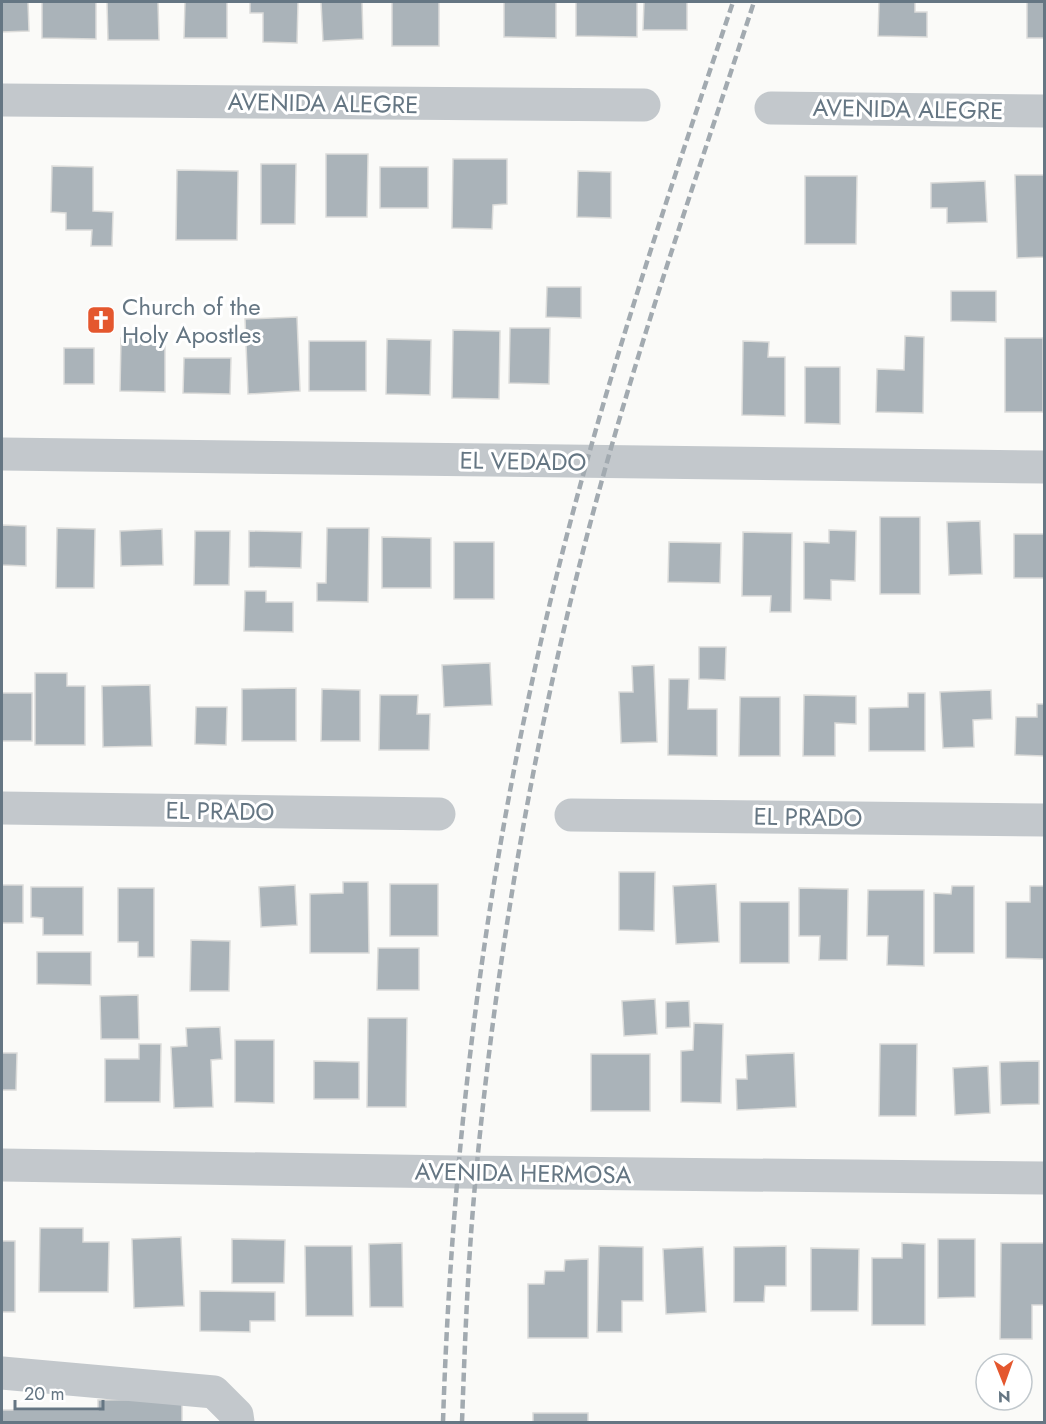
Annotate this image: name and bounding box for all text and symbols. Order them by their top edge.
street label: AVENIDA ALEGRE [227,84,419,122]
street label: AVENIDA ALEGRE [812,90,1004,128]
place label: Church of the Holy Apostles [122,289,261,352]
church icon: Church of the Holy Apostles [85,304,117,336]
street label: EL VEDADO [459,442,587,480]
street label: EL PRADO [165,793,275,829]
street label: EL PRADO [753,799,863,835]
street label: AVENIDA HERMOSA [414,1154,632,1192]
north arrow [974,1352,1034,1412]
scale bar [15,1373,104,1411]
text: 20 m [24,1381,64,1407]
text: N [998,1385,1011,1408]

